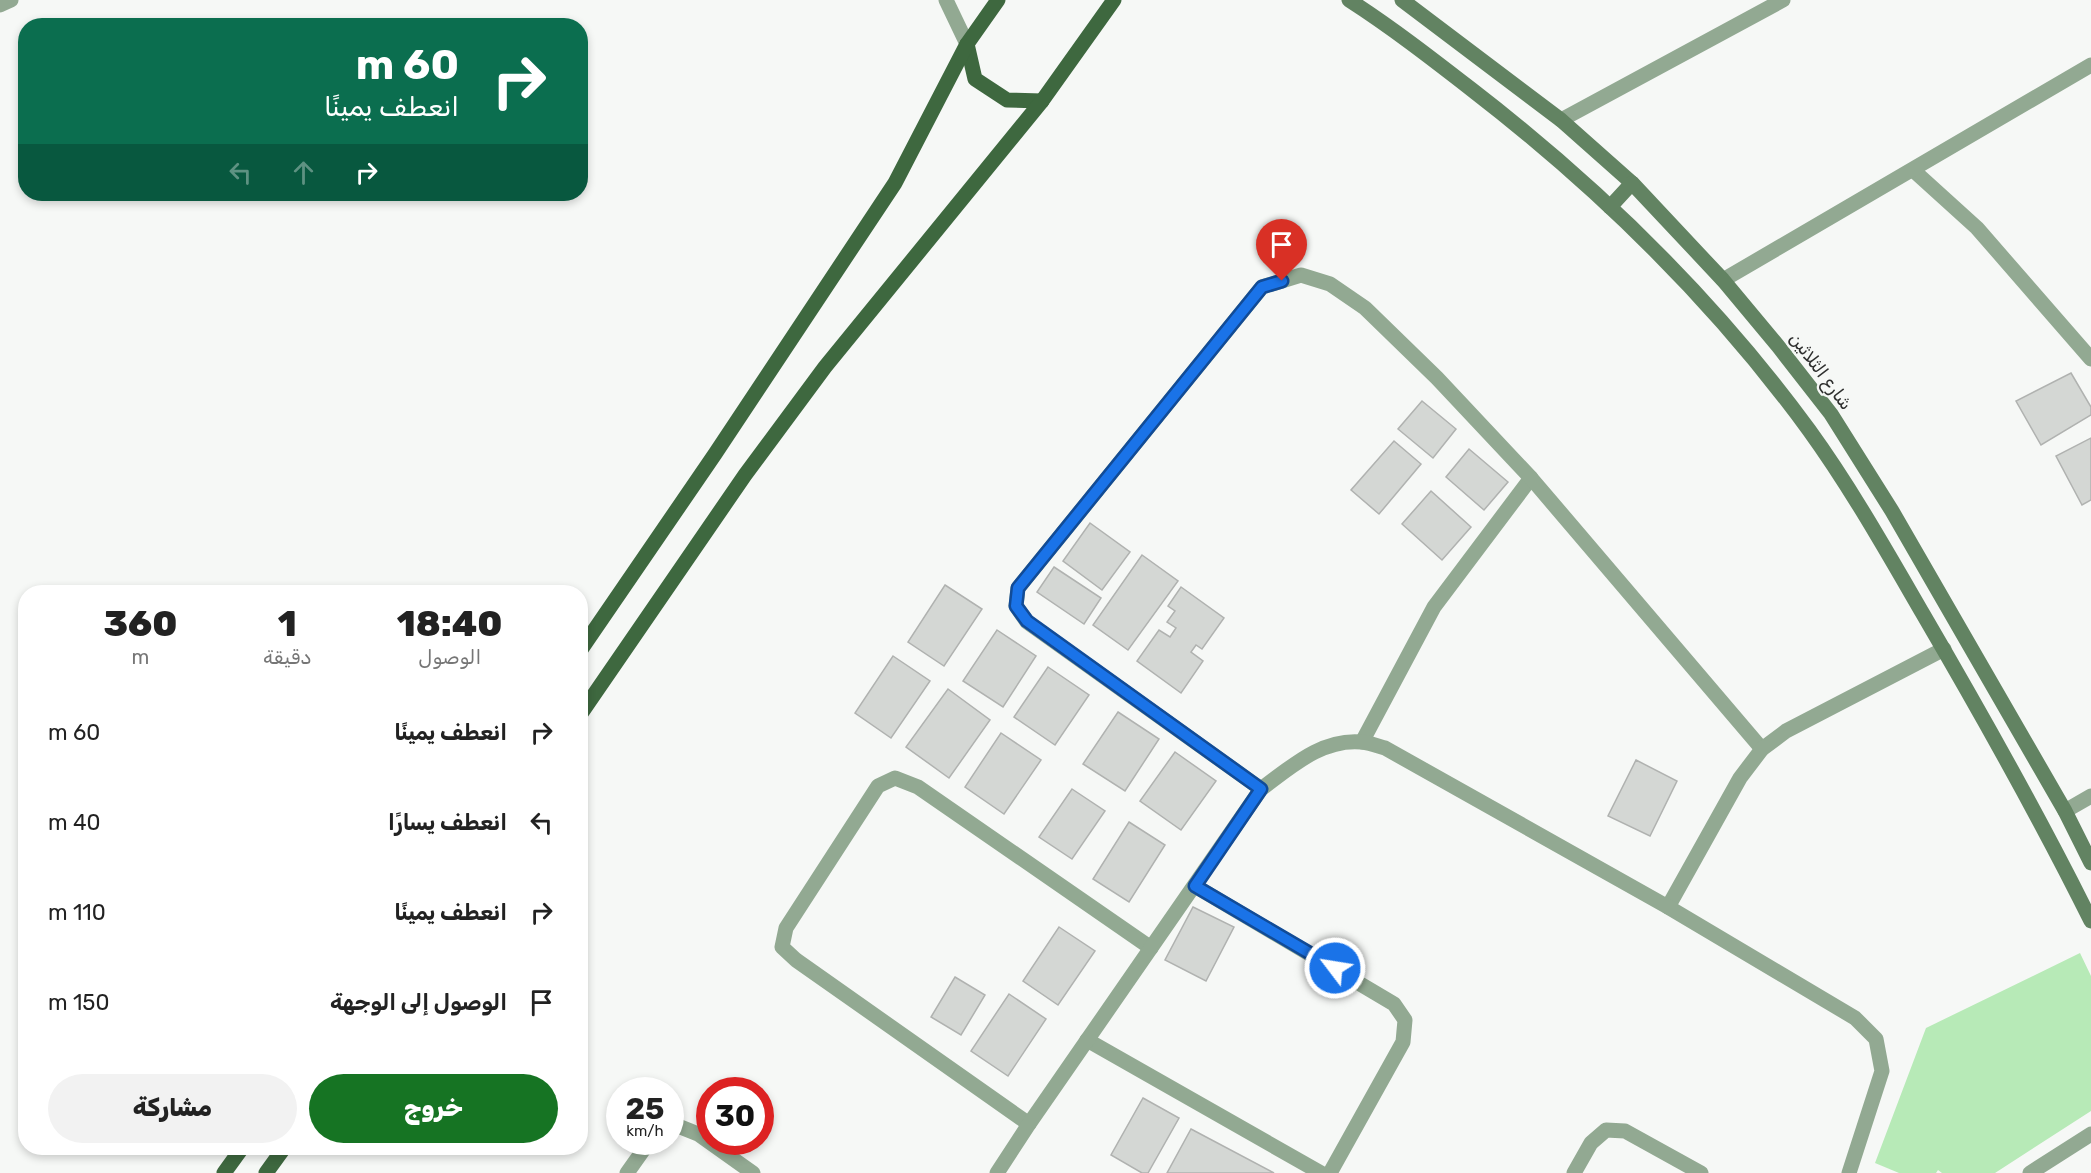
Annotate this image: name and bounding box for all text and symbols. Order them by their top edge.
text: 60 m [356,40,459,90]
icon: right [480,42,558,120]
text: انعطف يمينًا [324,91,459,123]
icon: left [224,156,257,189]
icon: ahead [287,156,320,189]
icon: right [350,156,383,189]
pin [1256,219,1307,281]
icon: arrive [1265,228,1298,261]
street label: شارع الثلاثين [1784,328,1857,415]
text: 360 [104,602,177,645]
text: 1 [278,602,297,645]
text: 18:40 [397,602,503,645]
text: m [132,645,149,669]
text: دقيقة [263,645,311,669]
text: الوصول [418,645,481,669]
icon: right [525,716,558,749]
text: 60 m [48,719,100,746]
text: انعطف يمينًا [394,719,507,746]
icon: left [525,806,558,839]
text: 40 m [48,809,101,836]
text: انعطف يسارًا [388,809,507,836]
icon: right [525,896,558,929]
text: 110 m [48,899,106,926]
text: انعطف يمينًا [394,899,507,926]
position arrow [1303,936,1367,1000]
icon: arrive [525,986,558,1019]
text: 150 m [48,989,109,1016]
text: الوصول إلى الوجهة [330,989,507,1016]
button: مشاركة [48,1074,297,1143]
button: خروج [309,1074,558,1143]
speed limit sign: 30 [696,1077,774,1155]
text: 25 [626,1091,664,1127]
text: km/h [626,1122,664,1140]

